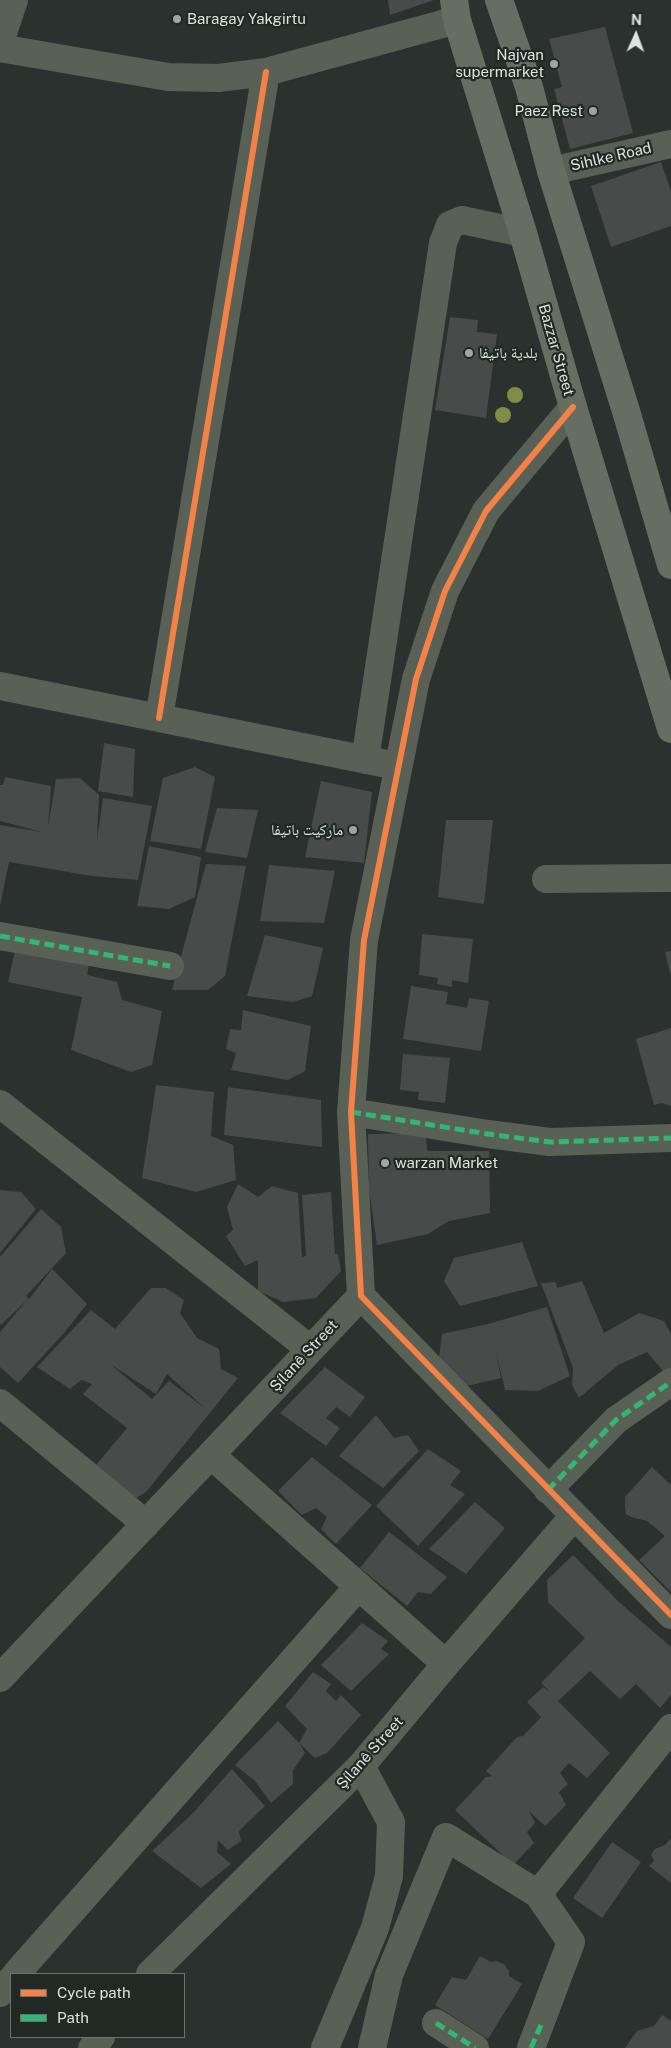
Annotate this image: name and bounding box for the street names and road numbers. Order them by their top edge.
street label: Sihlke Road [569,139,653,175]
street label: Bazzar Street [534,302,578,398]
street label: Şílanê Street [266,1317,342,1395]
street label: Şílanê Street [333,1713,407,1793]

